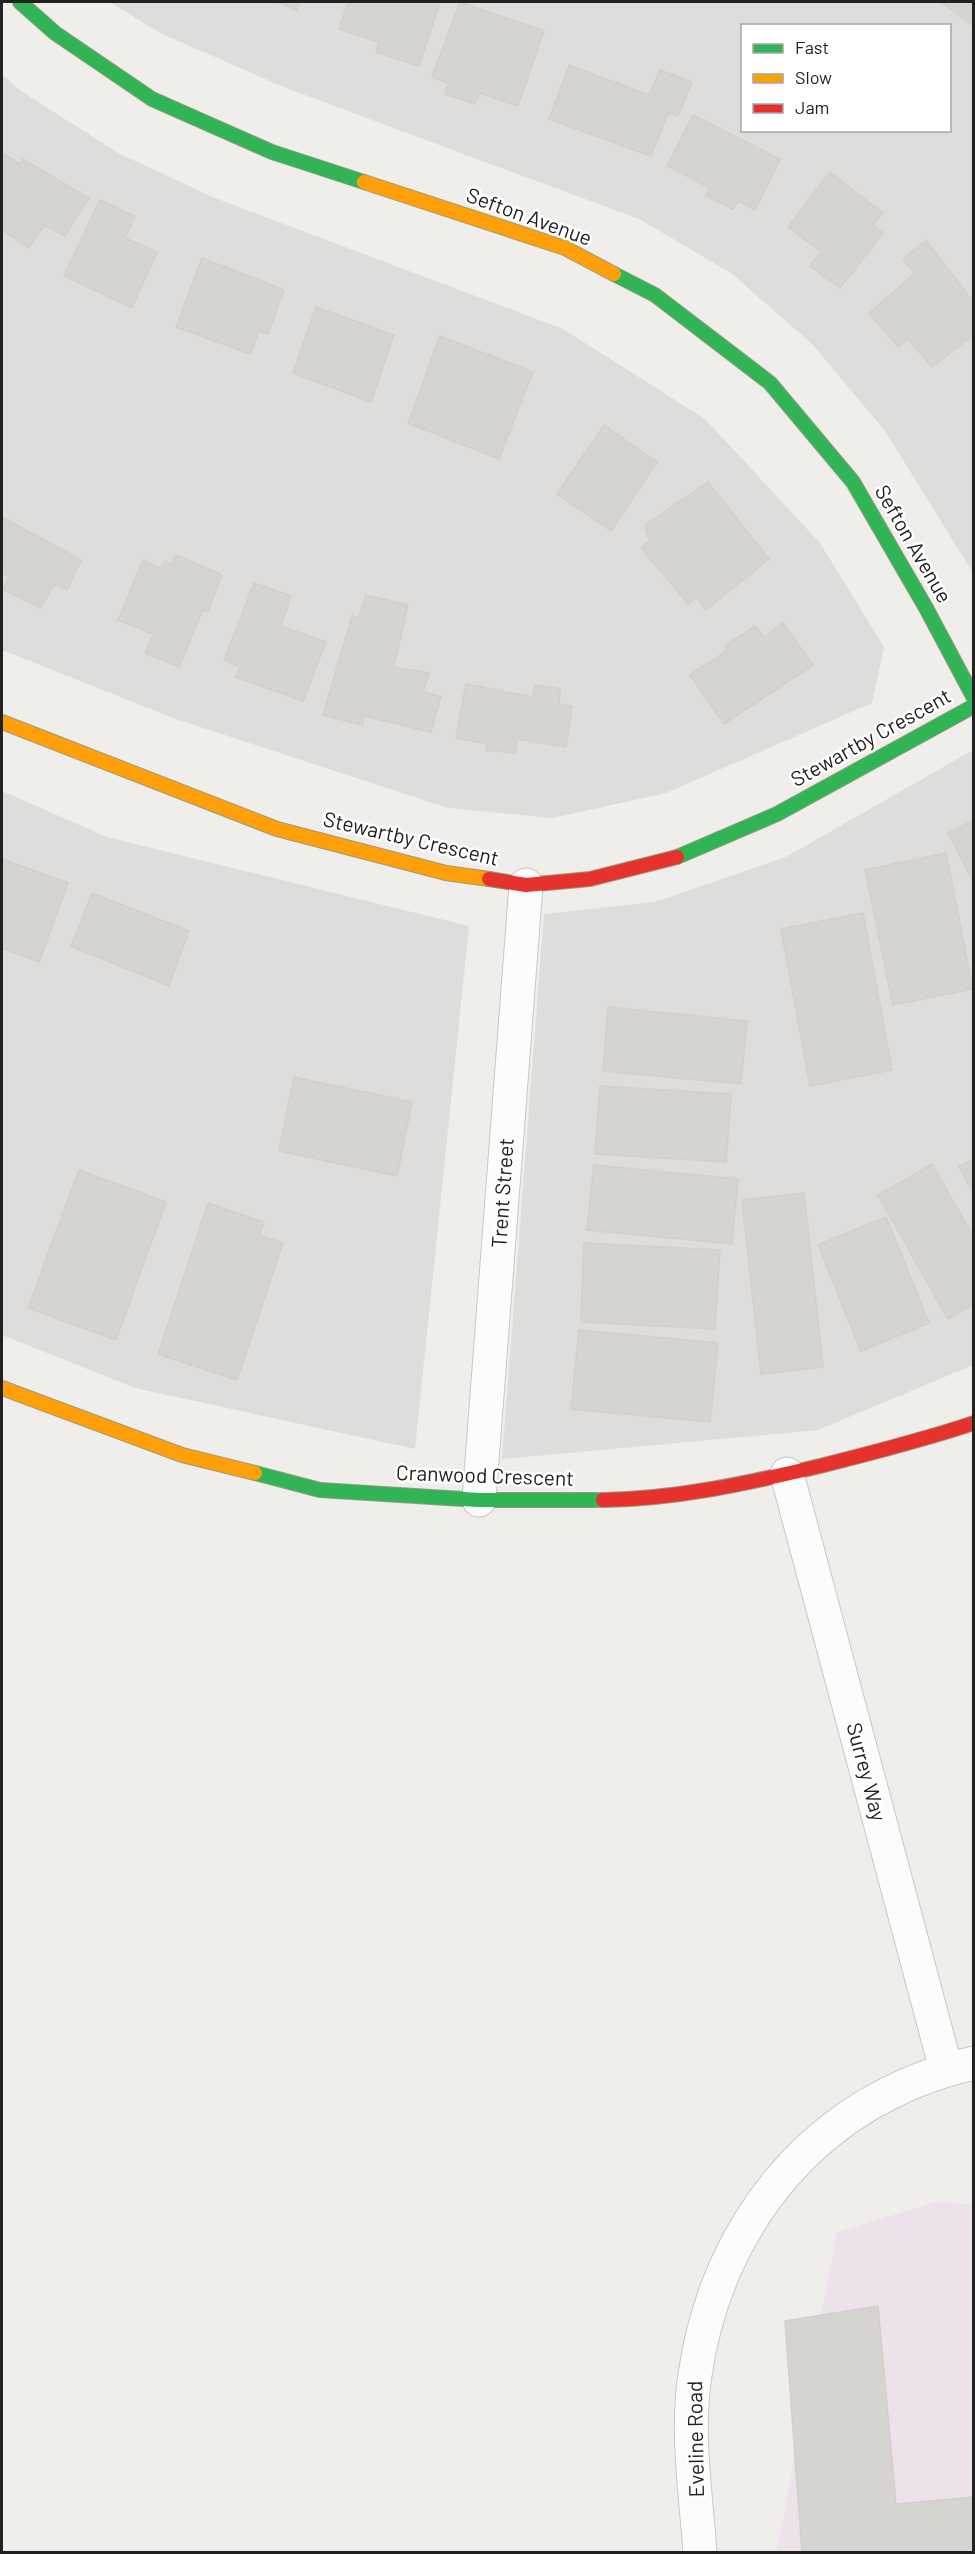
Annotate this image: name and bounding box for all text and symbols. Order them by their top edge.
legend [741,24,951,132]
text: Fast [795,36,829,58]
text: Slow [795,66,832,88]
text: Jam [795,96,829,118]
street label: Sefton Avenue [463,181,596,250]
street label: Sefton Avenue [871,480,958,607]
street label: Stewartby Crescent [786,682,955,791]
street label: Stewartby Crescent [321,805,502,870]
street label: Trent Street [485,1137,518,1249]
street label: Cranwood Crescent [396,1459,574,1490]
street label: Surrey Way [842,1719,893,1824]
street label: Eveline Road [681,2380,708,2498]

